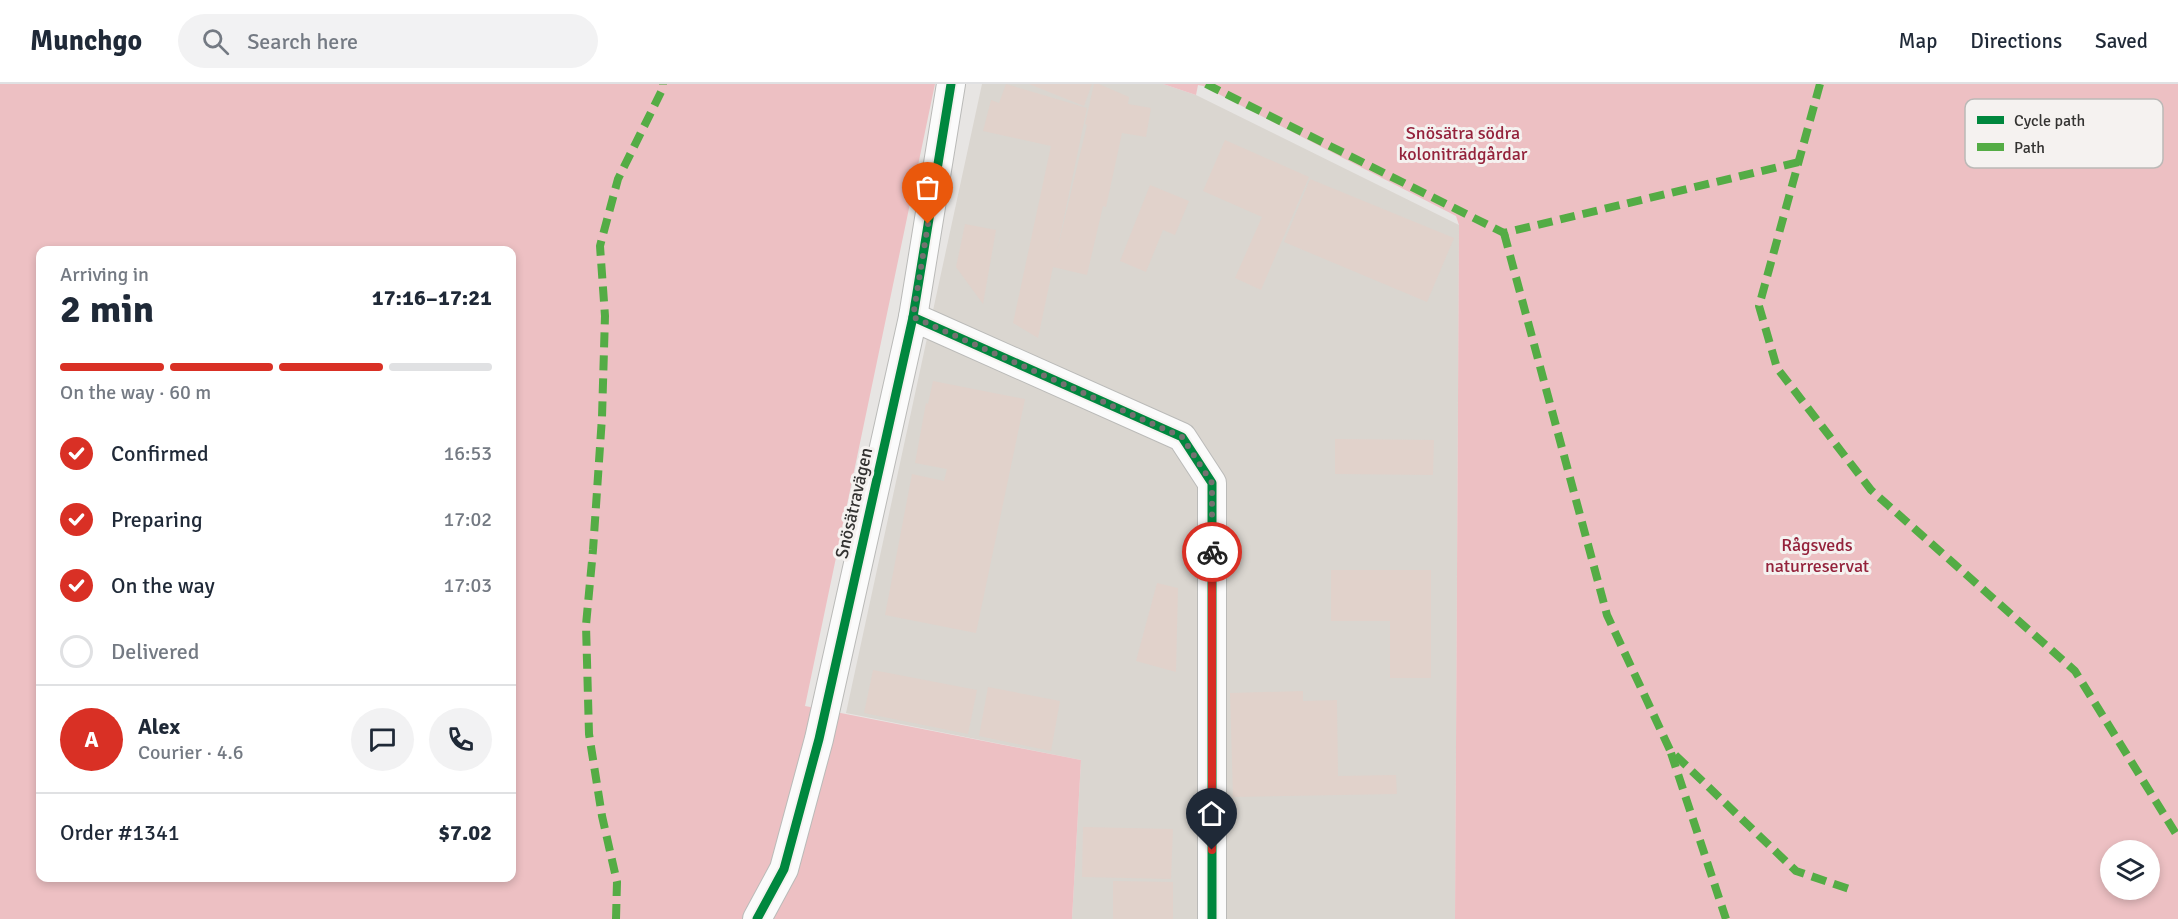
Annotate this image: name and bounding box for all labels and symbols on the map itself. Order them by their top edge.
legend [1965,99,2163,168]
text: Cycle path [2014,111,2085,131]
park label: Snösätra södra koloniträdgårdar [1399,122,1528,165]
text: Path [2014,138,2045,158]
pin [902,162,953,224]
street label: Snösätravägen [831,445,877,561]
courier [1182,522,1242,582]
park label: Rågsveds naturreservat [1765,534,1869,577]
pin [1186,788,1237,850]

